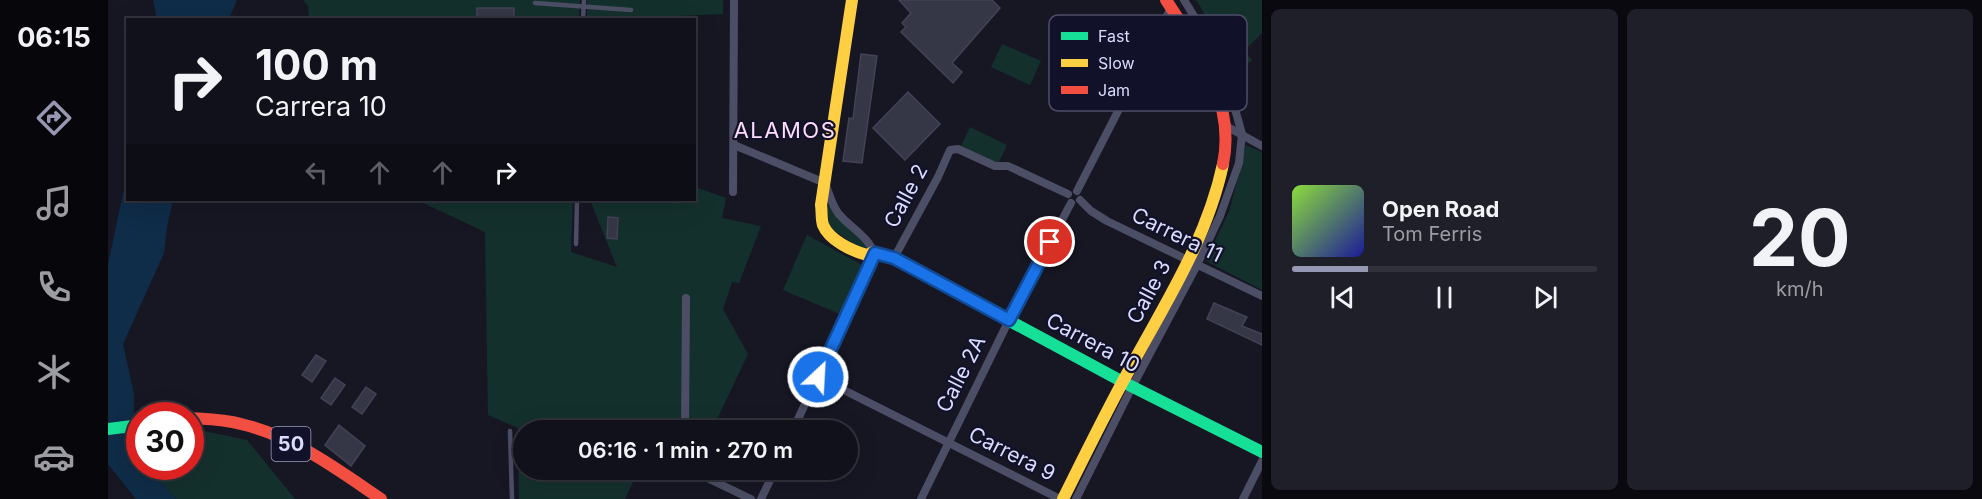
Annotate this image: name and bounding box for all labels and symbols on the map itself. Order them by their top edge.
legend [1049,15,1247,111]
text: Fast [1098,26,1130,46]
text: Slow [1098,53,1135,73]
text: Jam [1098,80,1130,100]
district label: ALAMOS [734,117,836,143]
street label: Calle 2 [878,160,933,232]
street label: Carrera 11 [1128,202,1227,267]
pin [1024,216,1075,267]
street label: Calle 3 [1121,256,1176,328]
street label: Carrera 10 [1042,307,1144,378]
street label: Calle 2A [931,331,990,416]
position arrow [786,345,850,409]
speed limit sign: 30 [126,402,204,480]
street label: Carrera 9 [965,421,1060,486]
road number: 50 [272,427,310,461]

